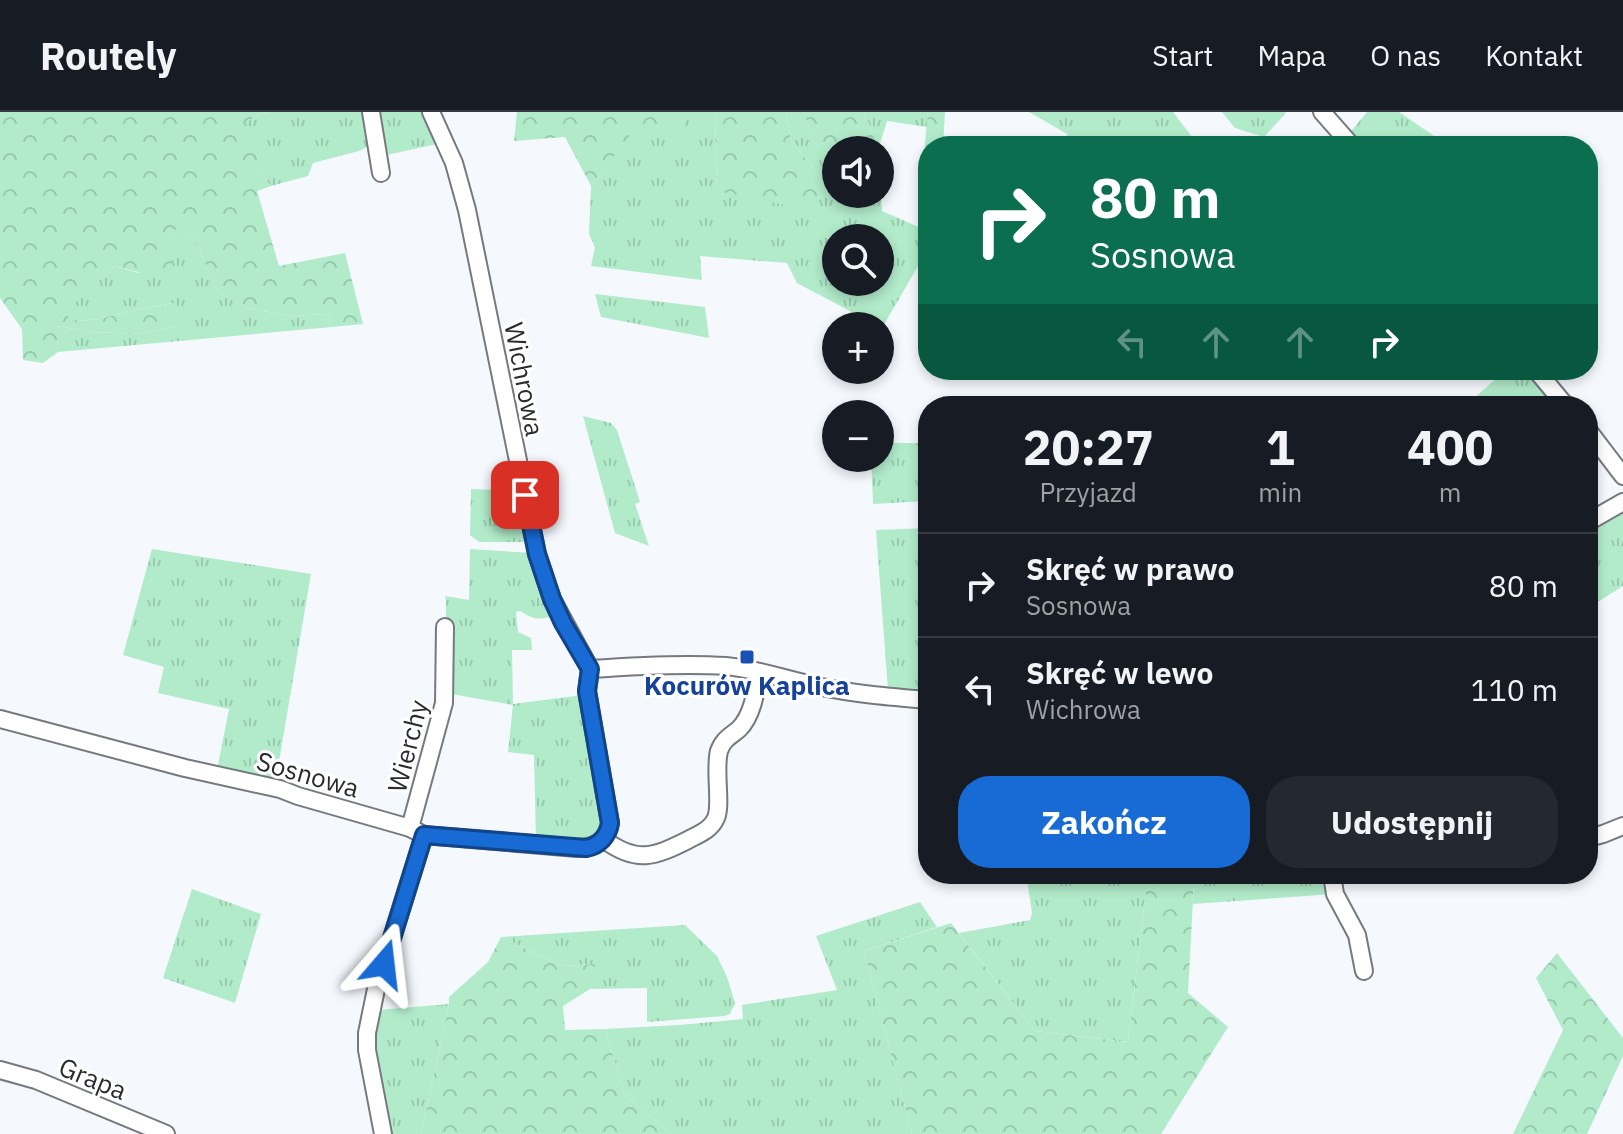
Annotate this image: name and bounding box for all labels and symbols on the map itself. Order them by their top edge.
street label: Wichrowa [497,319,553,439]
pin [491,461,559,529]
marker: Kocurów Kaplica [738,648,756,666]
place label: Kocurów Kaplica [644,668,850,702]
street label: Wierchy [379,696,435,796]
street label: Sosnowa [253,743,363,805]
position arrow [342,922,426,1006]
street label: Grapa [54,1049,132,1107]

